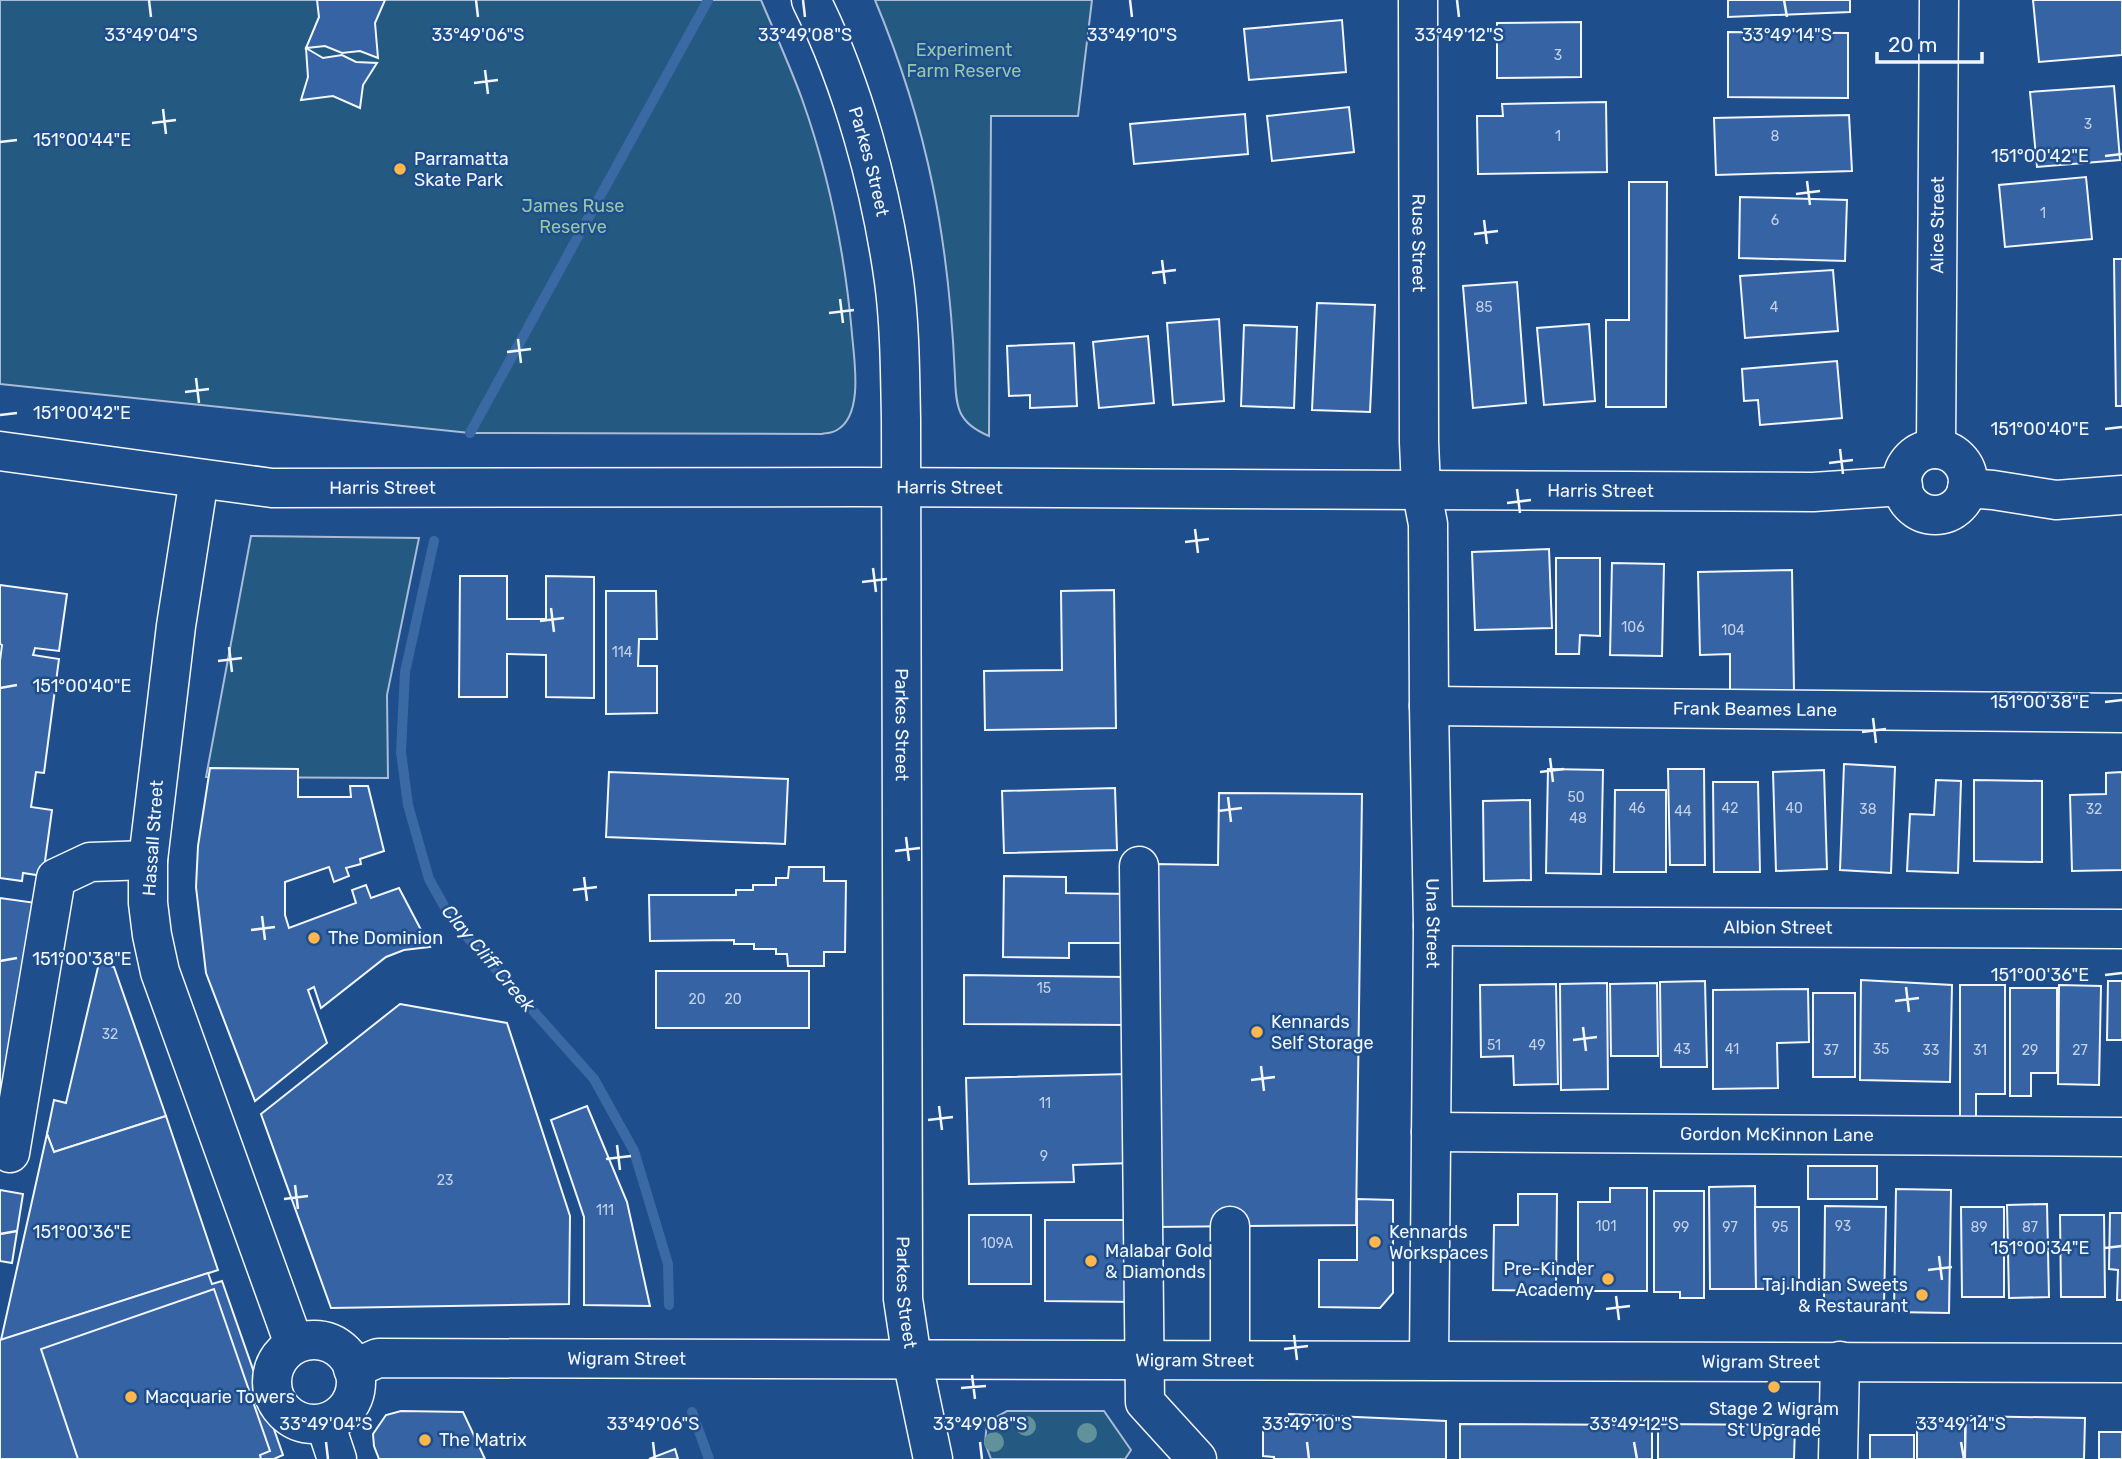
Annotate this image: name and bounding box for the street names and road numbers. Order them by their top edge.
street label: Parkes Street [844,104,894,218]
street label: Alice Street [1926,176,1949,274]
street label: Ruse Street [1407,194,1430,292]
street label: Harris Street [896,476,1003,499]
street label: Harris Street [329,477,436,499]
street label: Harris Street [1547,480,1654,502]
street label: Parkes Street [891,668,913,781]
street label: Frank Beames Lane [1673,697,1837,721]
street label: Hassall Street [138,779,168,897]
street label: Una Street [1421,878,1444,968]
street label: Albion Street [1723,916,1833,939]
street label: Gordon McKinnon Lane [1680,1123,1874,1146]
street label: Parkes Street [892,1236,921,1350]
street label: Wigram Street [567,1348,686,1370]
street label: Wigram Street [1135,1349,1254,1372]
street label: Wigram Street [1701,1351,1820,1373]

